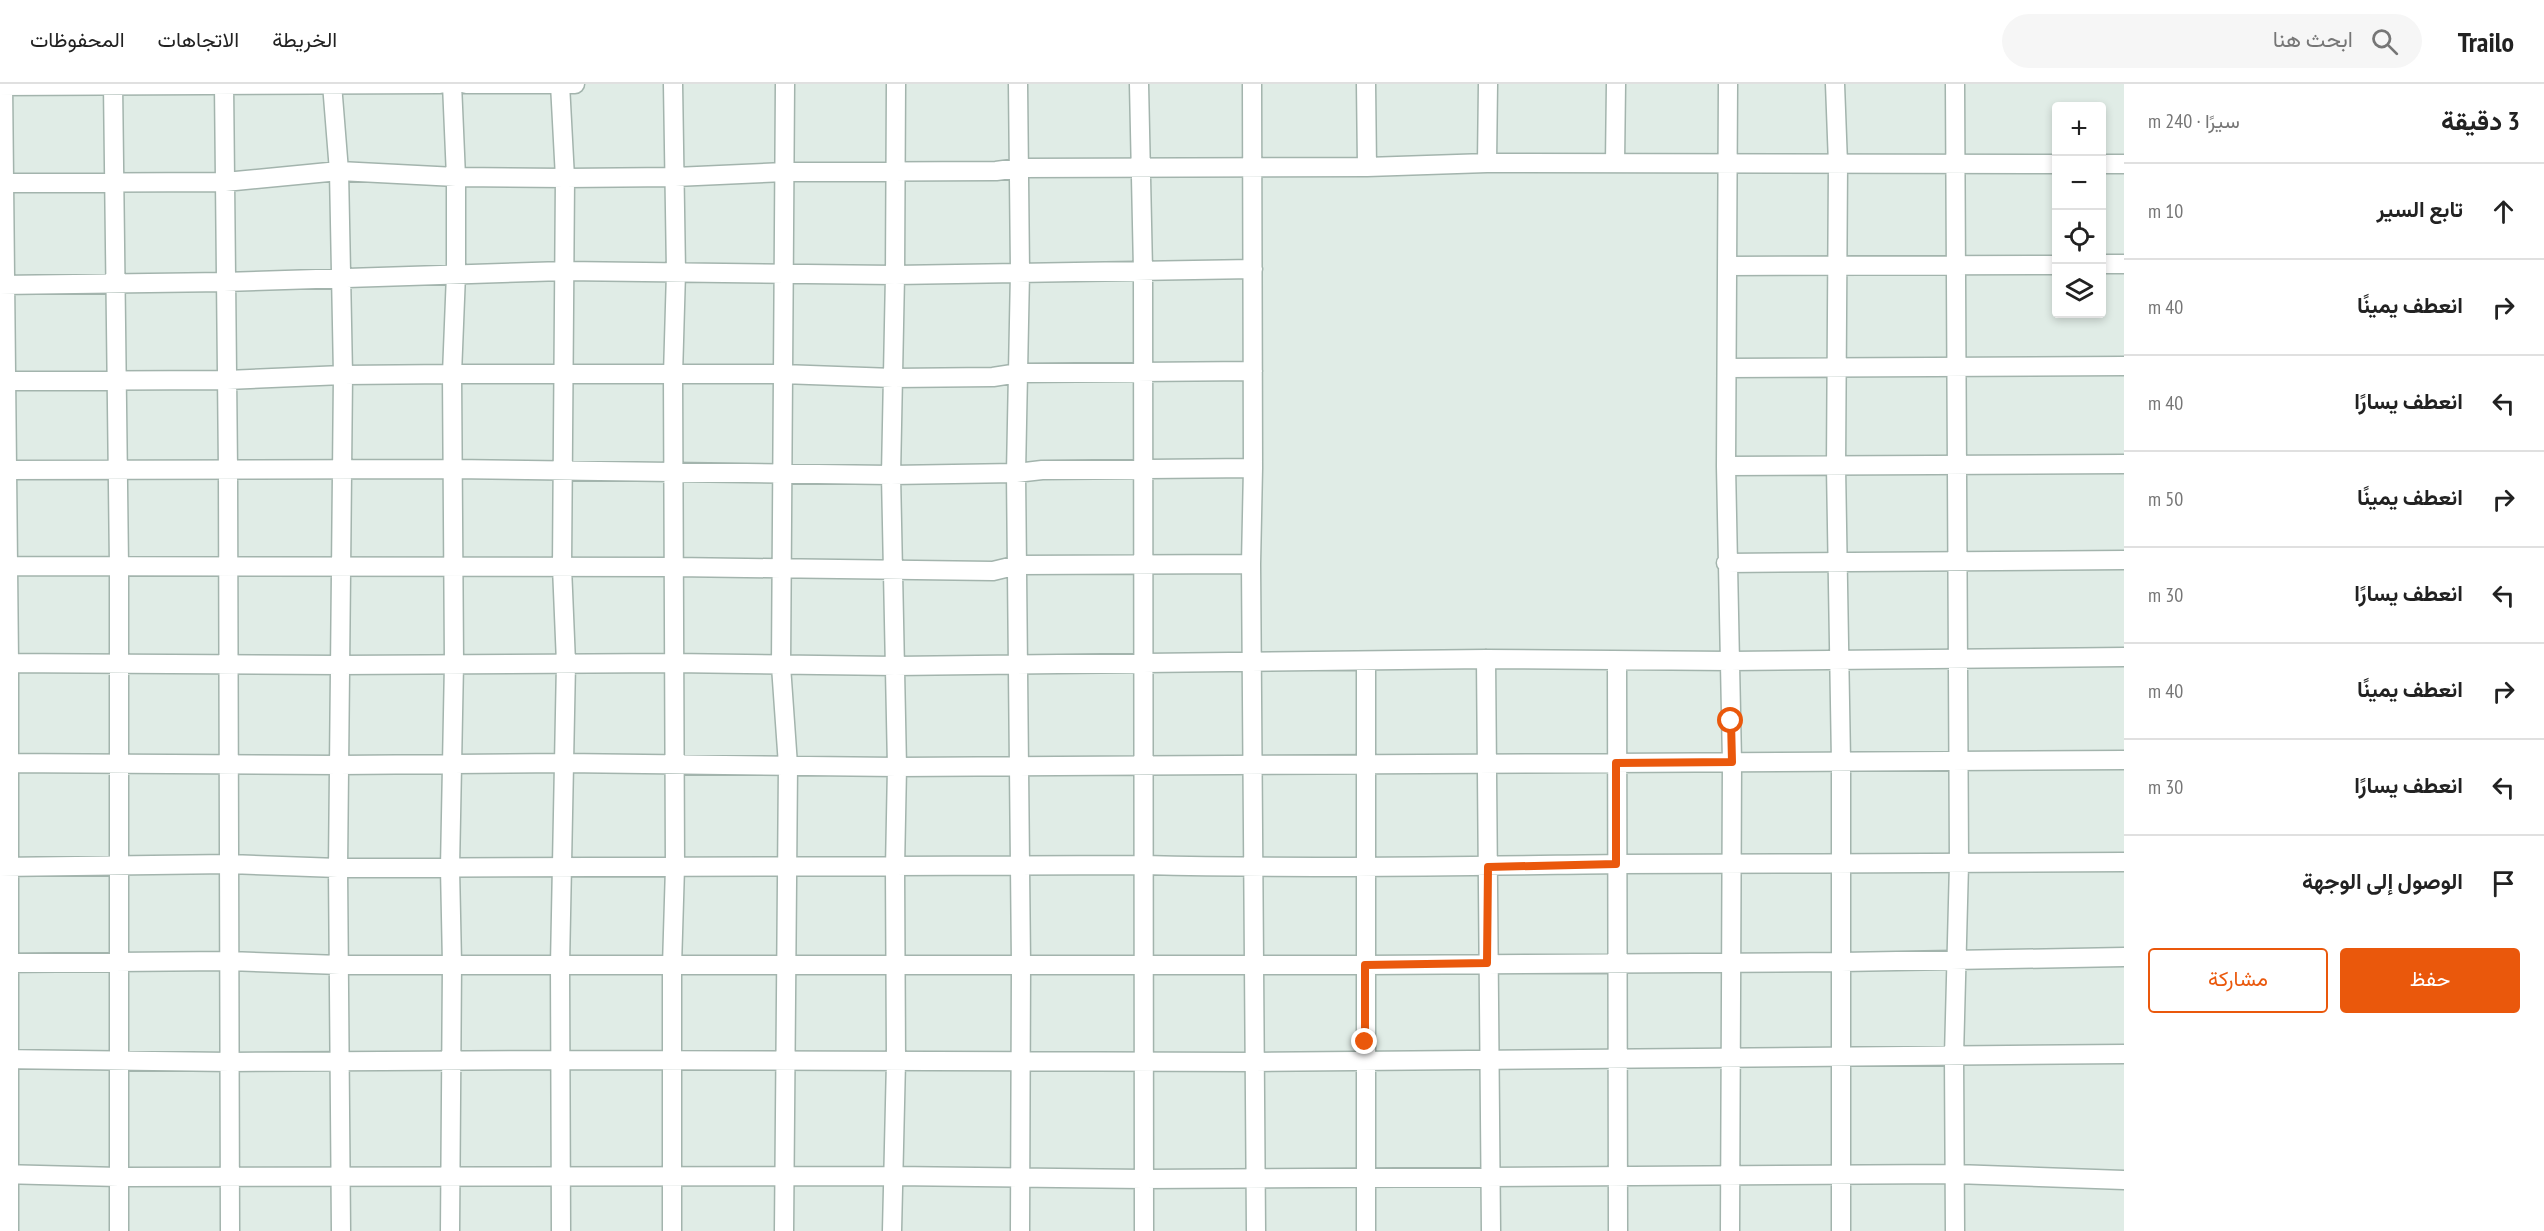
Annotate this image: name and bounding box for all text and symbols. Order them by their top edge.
search box [2002,14,2422,68]
text: Trailo [2458,23,2514,60]
text: ابحث هنا [2273,25,2353,53]
icon: search [2368,25,2401,58]
text: المحفوظات [30,26,125,53]
text: الاتجاهات [158,26,239,53]
text: الخريطة [272,26,337,53]
map controls [2052,102,2106,318]
button: + [2052,102,2106,156]
text: 3 دقيقة [2441,104,2520,137]
text: سيرًا · 240 m [2148,108,2240,134]
button: − [2052,156,2106,210]
text: تابع السير [2376,195,2463,223]
icon: ahead [2487,195,2520,228]
text: 10 m [2148,198,2183,224]
button: locate [2052,210,2106,264]
button: layers [2052,264,2106,318]
text: انعطف يمينًا [2357,291,2463,319]
icon: right [2487,291,2520,324]
text: 40 m [2148,294,2183,320]
text: انعطف يسارًا [2354,387,2463,415]
icon: left [2487,387,2520,420]
text: 40 m [2148,390,2183,416]
text: انعطف يمينًا [2357,483,2463,511]
icon: right [2487,483,2520,516]
text: 50 m [2148,486,2183,512]
text: انعطف يسارًا [2354,579,2463,607]
icon: left [2487,579,2520,612]
text: 30 m [2148,582,2183,608]
text: انعطف يمينًا [2357,675,2463,703]
icon: right [2487,675,2520,708]
text: 40 m [2148,678,2183,704]
route start [1717,707,1743,733]
text: انعطف يسارًا [2354,771,2463,799]
icon: left [2487,771,2520,804]
text: 30 m [2148,774,2183,800]
text: الوصول إلى الوجهة [2302,867,2463,895]
icon: arrive [2487,867,2520,900]
button: مشاركة [2148,948,2328,1013]
button: حفظ [2340,948,2520,1013]
route end [1351,1028,1377,1054]

